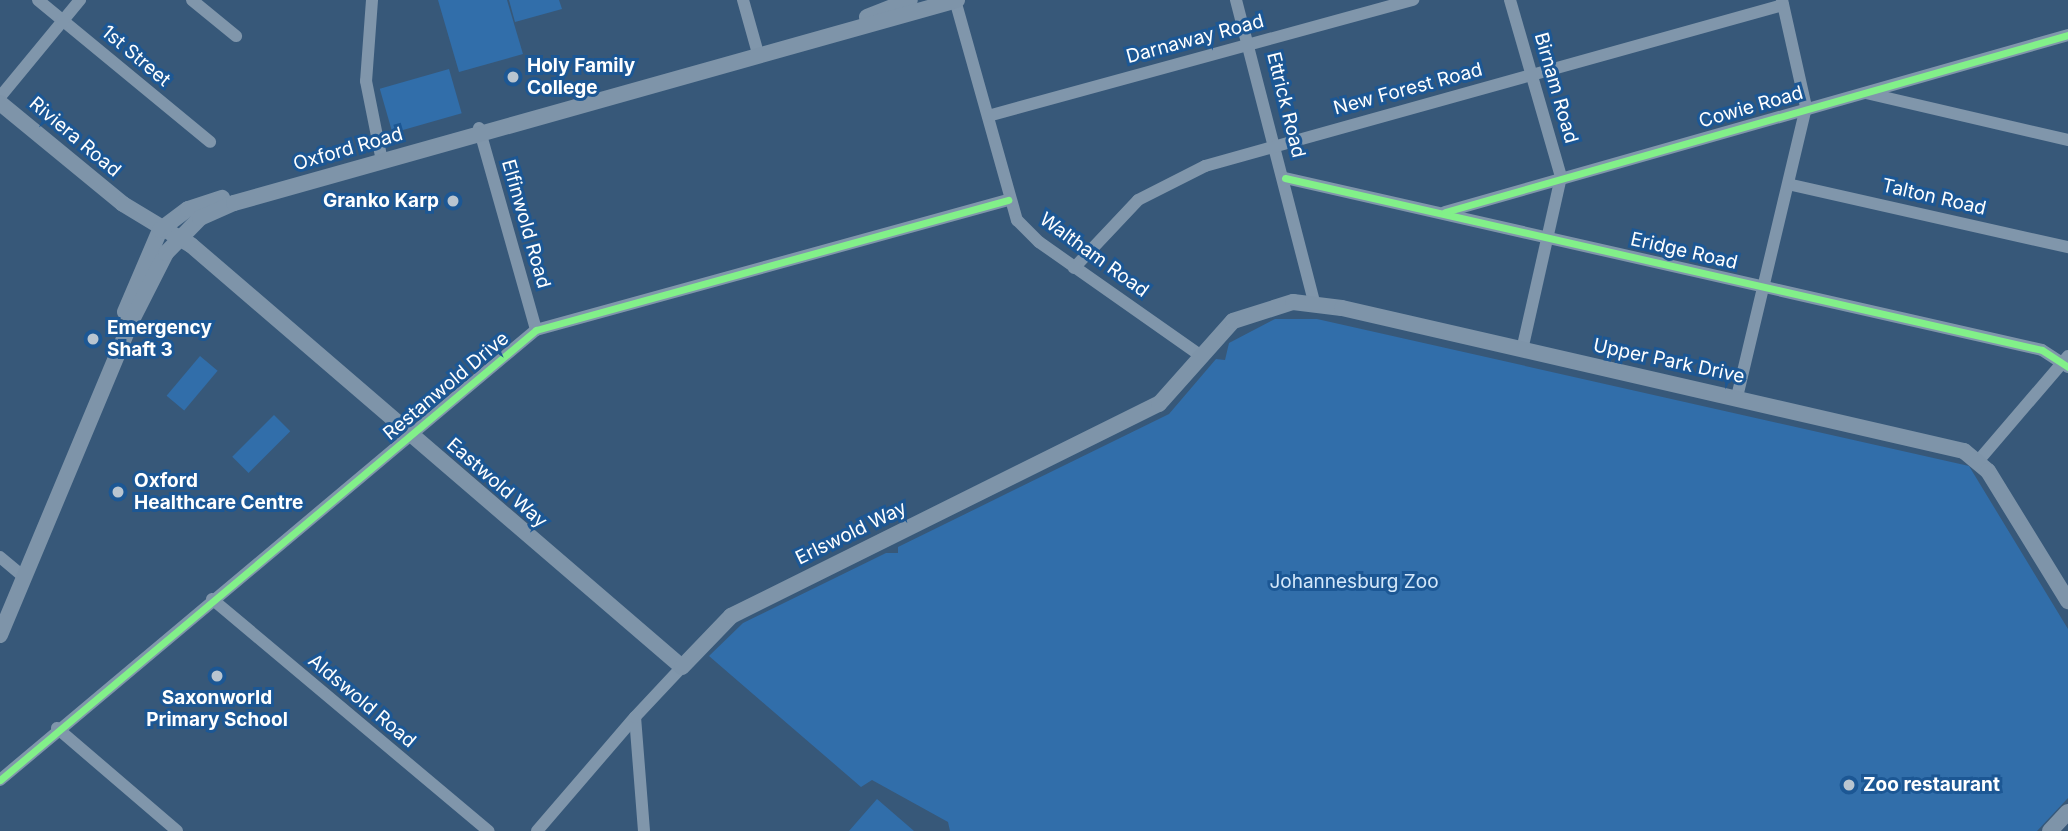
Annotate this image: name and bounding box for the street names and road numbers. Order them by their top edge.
street label: Darnaway Road [1124,10,1266,68]
street label: 1st Street [97,21,175,91]
street label: Birnam Road [1529,30,1583,146]
street label: Ettrick Road [1262,50,1310,160]
street label: New Forest Road [1331,58,1485,120]
street label: Cowie Road [1696,81,1806,133]
street label: Riviera Road [25,92,125,182]
street label: Oxford Road [291,122,405,176]
street label: Elfinwold Road [497,157,555,291]
street label: Talton Road [1880,174,1988,220]
street label: Waltham Road [1035,208,1153,302]
street label: Eridge Road [1628,228,1740,274]
street label: Restanwold Drive [379,327,513,445]
street label: Upper Park Drive [1591,334,1747,388]
street label: Eastwold Way [442,433,552,533]
street label: Erlswold Way [792,496,910,570]
street label: Aldswold Road [304,649,420,753]

